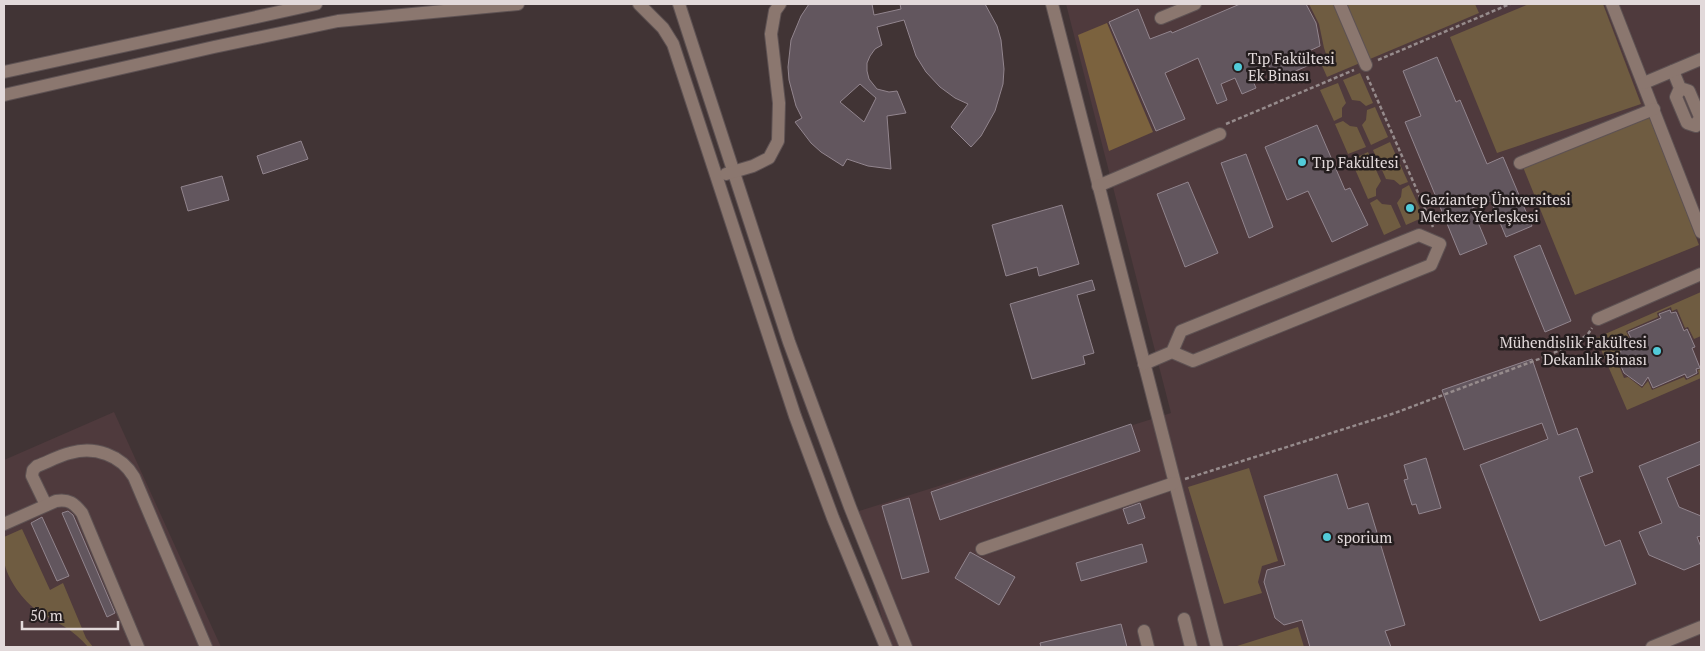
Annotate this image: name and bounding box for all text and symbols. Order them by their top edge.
place label: Tıp Fakültesi Ek Binası [1248,48,1335,85]
marker: Tıp Fakültesi Ek Binası [1232,61,1244,73]
place label: Tıp Fakültesi [1312,152,1399,172]
marker: Tıp Fakültesi [1296,156,1308,168]
place label: Gaziantep Üniversitesi Merkez Yerleşkesi [1420,189,1571,226]
marker: Gaziantep Üniversitesi Merkez Yerleşkesi [1404,202,1416,214]
place label: Mühendislik Fakültesi Dekanlık Binası [1500,332,1647,369]
marker: Mühendislik Fakültesi Dekanlık Binası [1651,345,1663,357]
place label: sporium [1337,527,1392,547]
marker: sporium [1321,531,1333,543]
scale bar [22,598,119,630]
text: 50 m [30,605,63,625]

